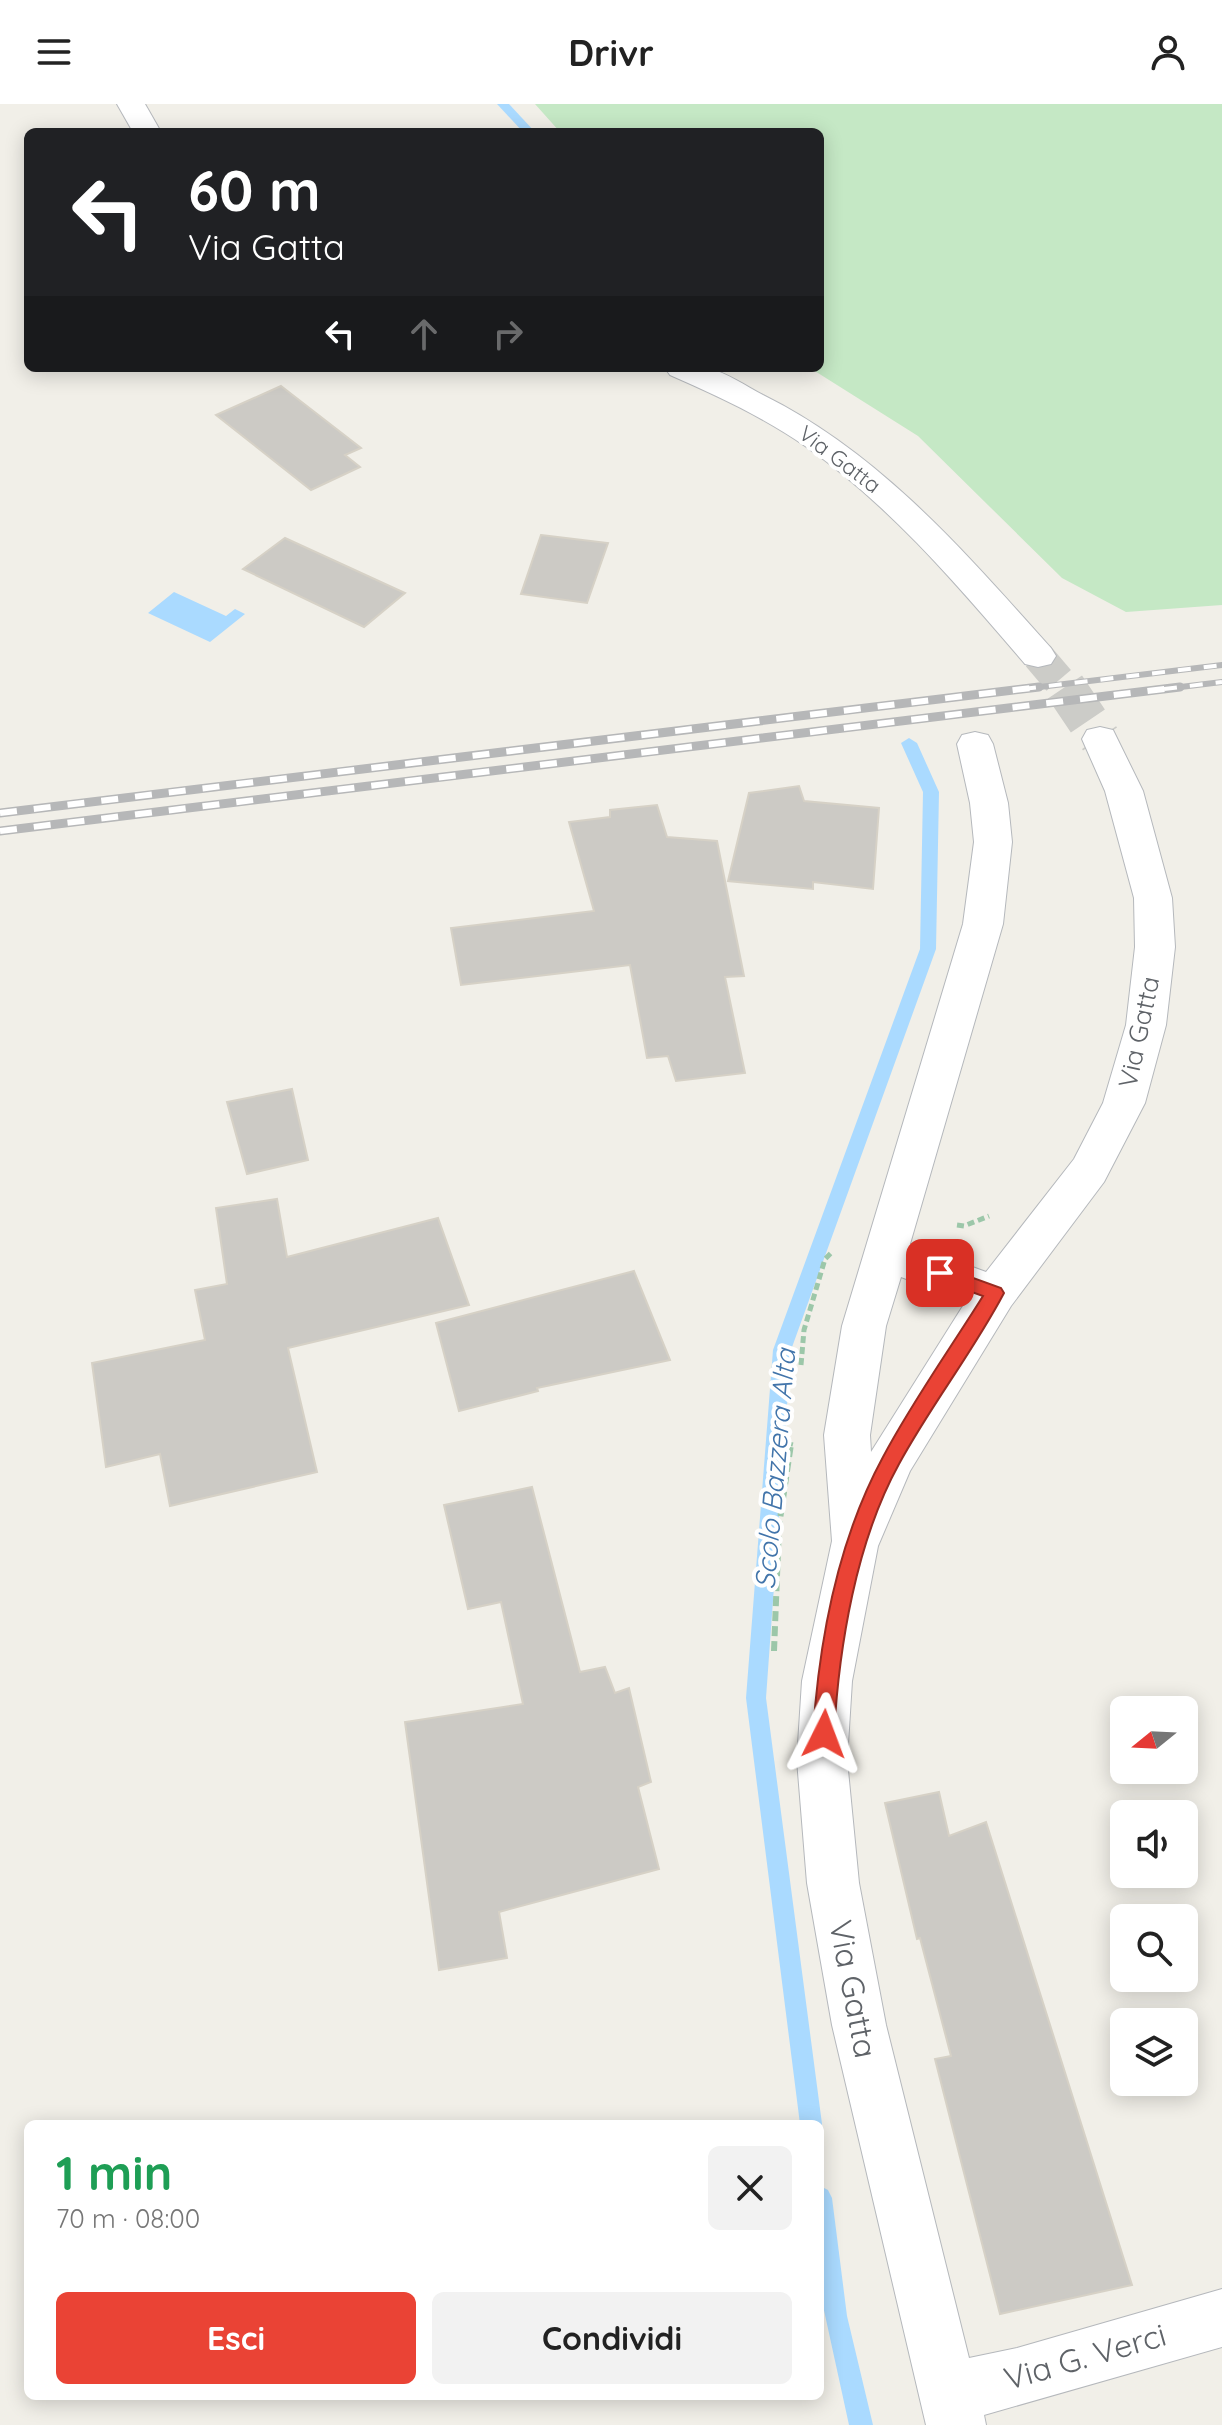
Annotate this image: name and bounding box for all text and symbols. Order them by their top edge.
icon: menu [32,30,76,74]
text: Drivr [568,30,654,75]
icon: person [1146,30,1190,74]
text: 60 m [188,155,321,225]
icon: left [56,160,160,264]
text: Via Gatta [188,224,345,269]
icon: left [318,312,362,356]
icon: ahead [402,312,446,356]
icon: right [486,312,530,356]
street label: Via Gatta [793,419,887,499]
street label: Via Gatta [1111,973,1166,1091]
pin [906,1239,974,1307]
icon: arrive [918,1251,962,1295]
water label: Scolo Bazzera Alta [747,1345,803,1591]
position arrow [782,1692,866,1776]
north arrow [1110,1696,1198,1784]
map controls [1110,1696,1198,2096]
button: sound [1110,1800,1198,1888]
button: search [1110,1904,1198,1992]
street label: Via Gatta [821,1917,887,2061]
button: layers [1110,2008,1198,2096]
text: 1 min [56,2142,172,2202]
button: close [708,2146,792,2230]
text: 70 m · 08:00 [56,2202,200,2235]
button: Esci [56,2292,416,2384]
button: Condividi [432,2292,792,2384]
street label: Via G. Verci [999,2314,1170,2398]

